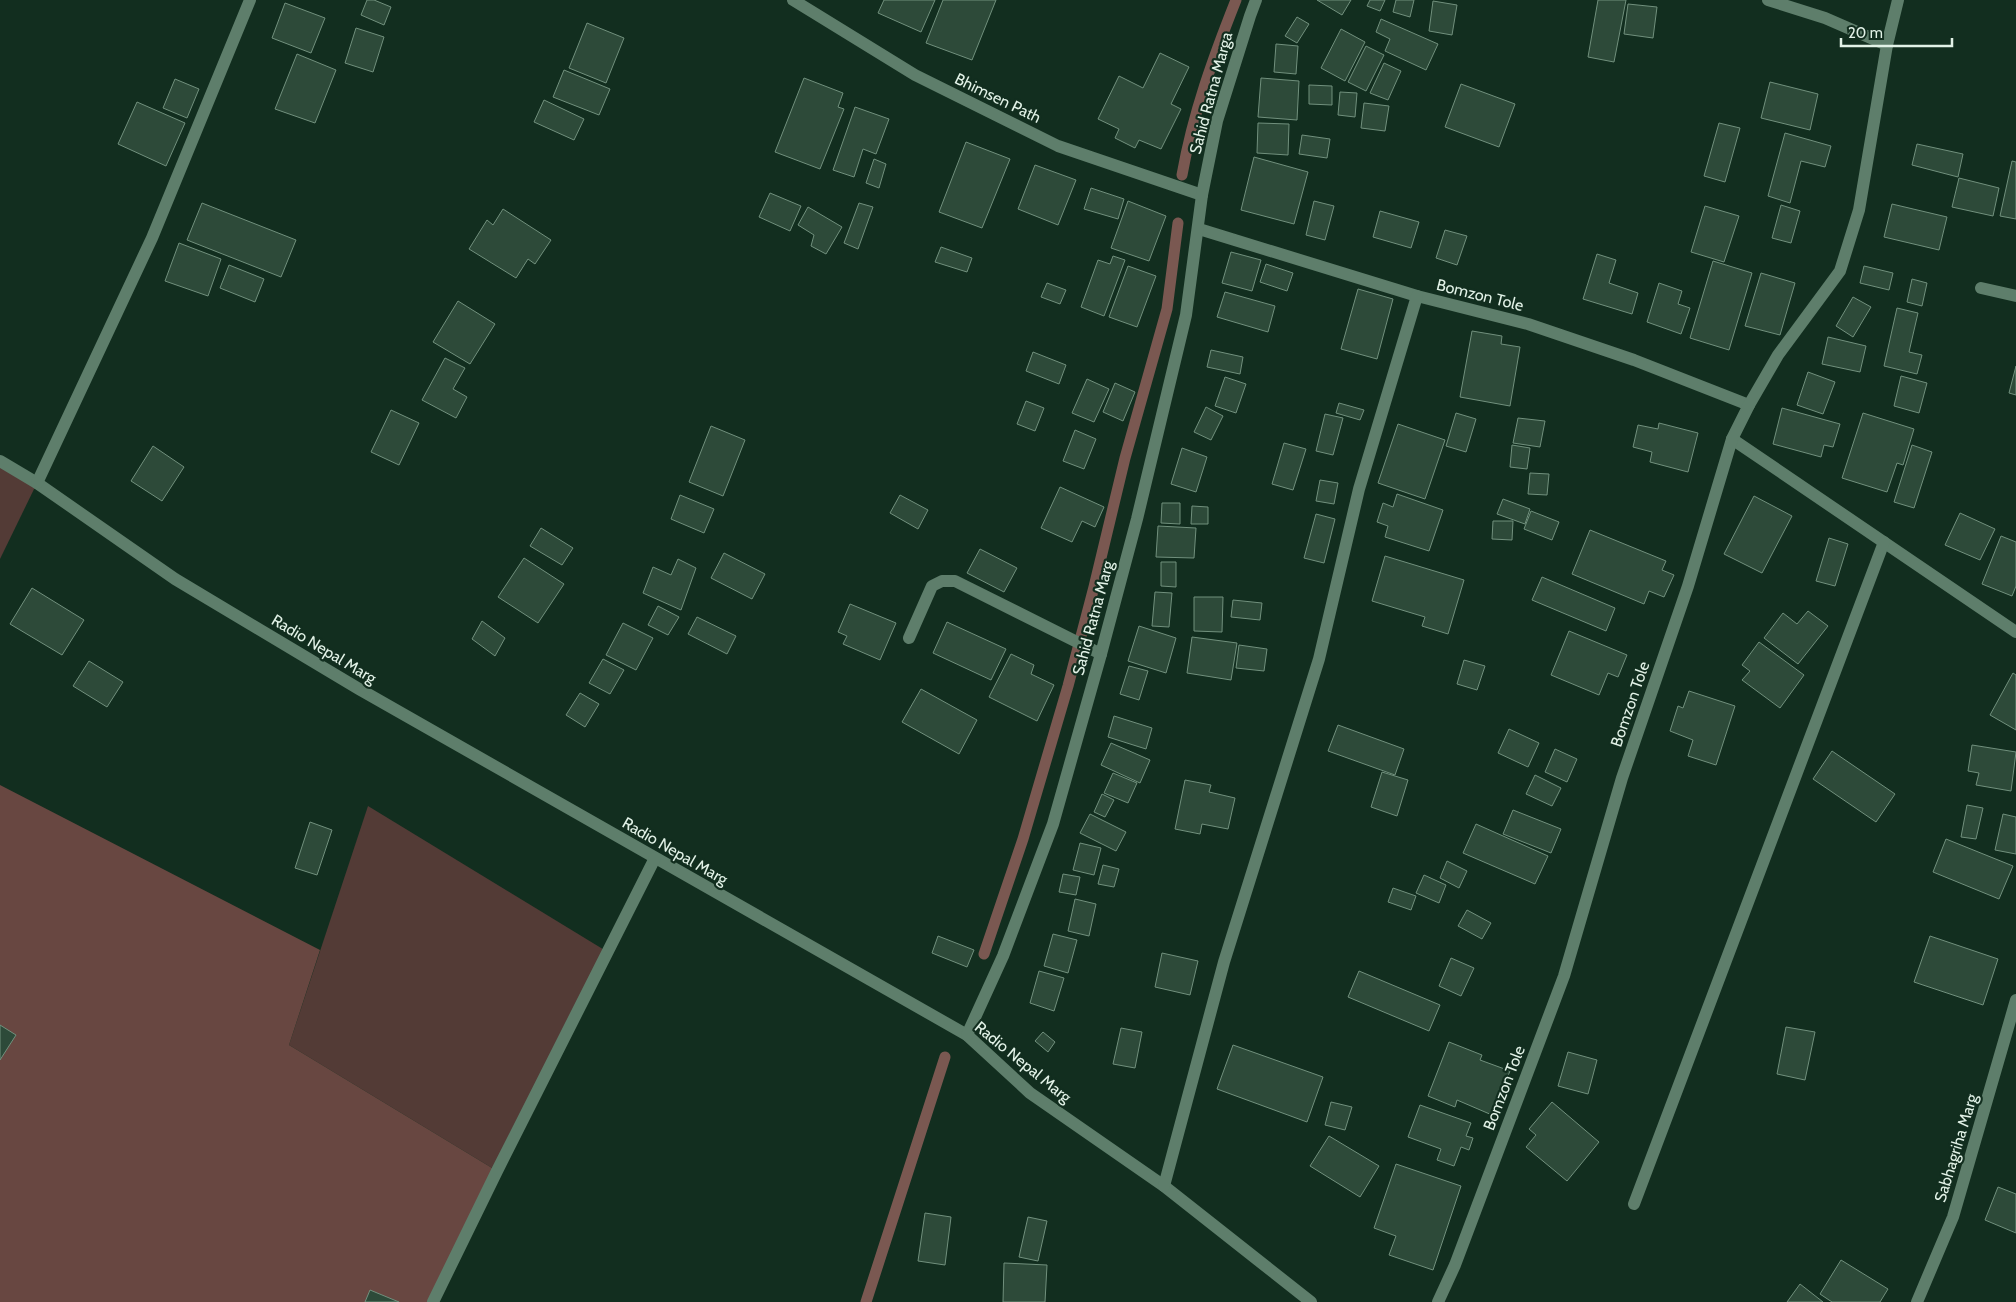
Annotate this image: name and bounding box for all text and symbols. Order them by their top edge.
scale bar [1841,15,1952,47]
text: 20 m [1848,24,1883,42]
street label: Sahid Ratna Marga [1186,30,1236,156]
street label: Bhimsen Path [952,69,1044,127]
street label: Bomzon Tole [1435,275,1525,315]
street label: Sahid Ratna Marg [1069,558,1118,677]
street label: Radio Nepal Marg [268,610,381,688]
street label: Bomzon Tole [1607,659,1653,749]
street label: Radio Nepal Marg [619,813,732,889]
street label: Radio Nepal Marg [971,1017,1076,1107]
street label: Bomzon Tole [1479,1043,1529,1133]
street label: Sabhagriha Marg [1931,1091,1982,1204]

